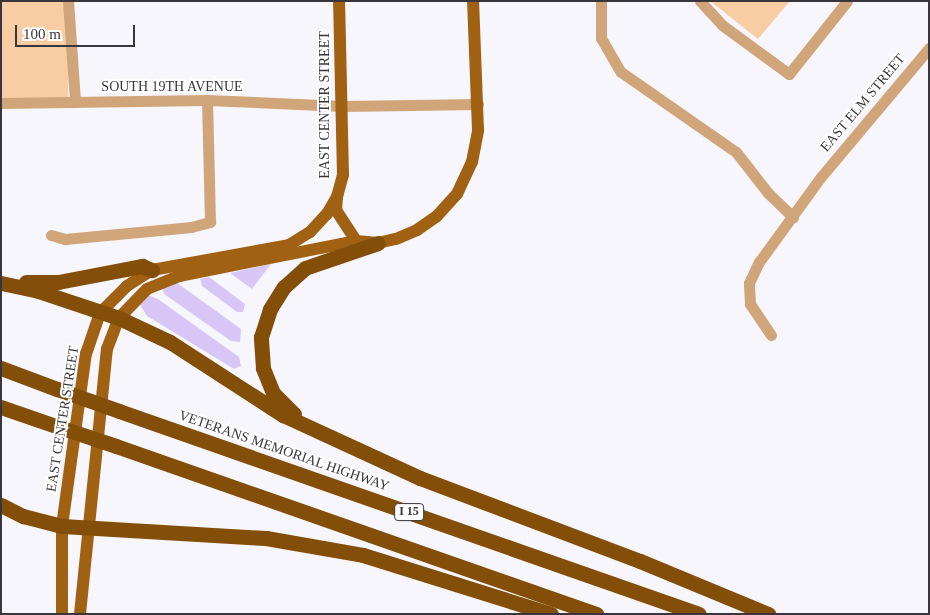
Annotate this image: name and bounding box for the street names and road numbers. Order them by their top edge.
street label: EAST CENTER STREET [317,31,333,179]
street label: EAST ELM STREET [817,51,909,155]
street label: SOUTH 19TH AVENUE [101,79,243,95]
street label: EAST CENTER STREET [43,345,83,493]
street label: VETERANS MEMORIAL HIGHWAY [176,407,392,495]
road number: I 15 [394,502,424,522]

